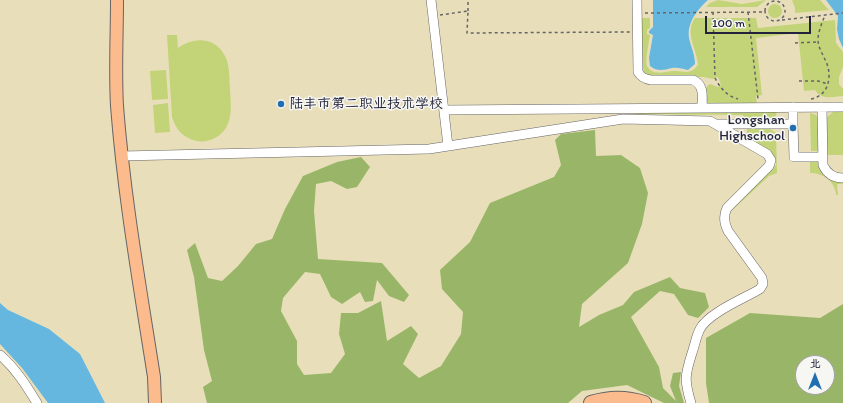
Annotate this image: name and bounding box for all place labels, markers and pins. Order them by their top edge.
place label: 陆丰市第二职业技术学校 [289,96,443,112]
marker: 陆丰市第二职业技术学校 [276,99,286,109]
place label: Longshan Highschool [719,112,785,144]
marker: Longshan Highschool [788,123,798,133]

